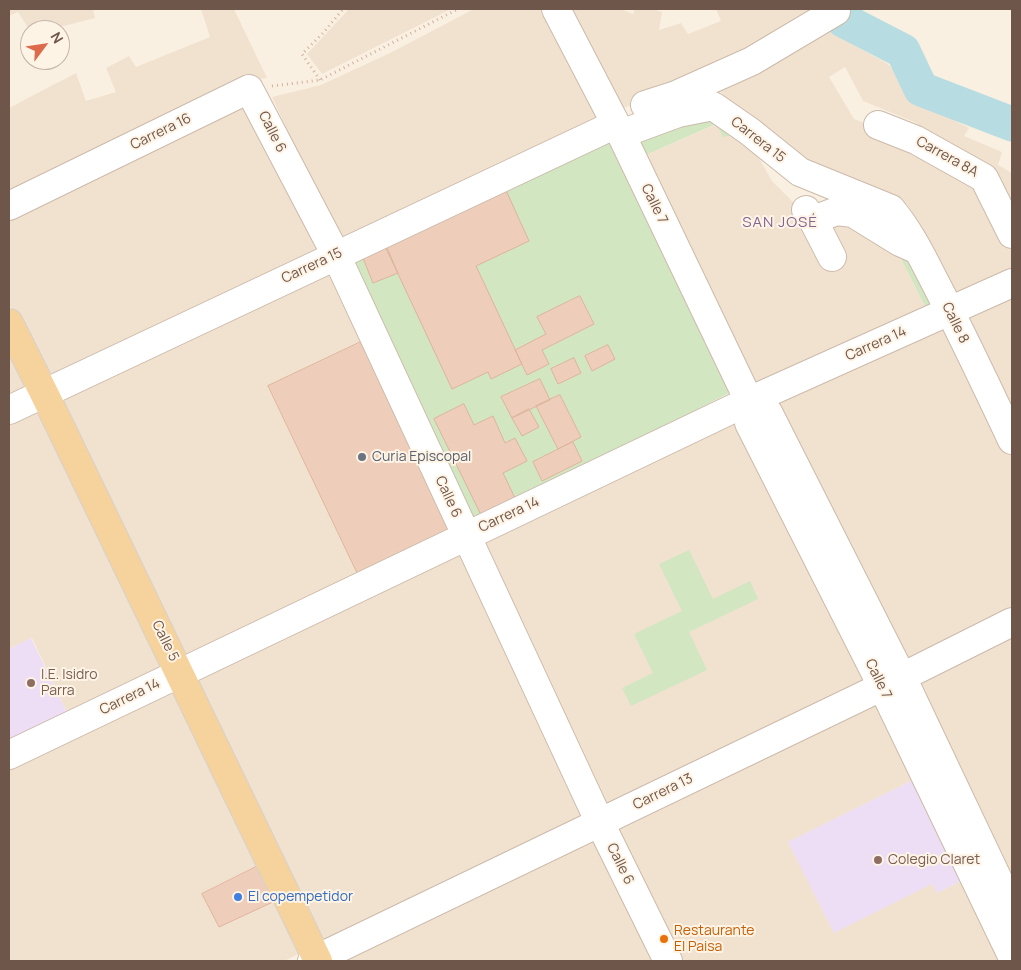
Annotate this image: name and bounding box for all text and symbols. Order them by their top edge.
north arrow [20,20,70,70]
text: N [47,28,68,47]
street label: Calle 6 [255,109,289,155]
street label: Carrera 16 [128,110,194,154]
street label: Carrera 15 [727,113,789,167]
street label: Carrera 8A [913,133,981,181]
street label: Calle 7 [637,181,671,227]
district label: SAN JOSÉ [741,214,819,232]
street label: Carrera 15 [279,245,345,287]
street label: Calle 8 [938,300,972,346]
street label: Carrera 14 [843,323,909,365]
place label: Curia Episcopal [372,449,471,465]
marker: Curia Episcopal [356,451,368,463]
street label: Calle 6 [431,474,465,520]
street label: Carrera 14 [476,494,542,536]
street label: Calle 5 [148,618,182,664]
street label: Calle 7 [861,656,895,702]
place label: I.E. Isidro Parra [41,667,98,700]
street label: Carrera 14 [97,675,163,719]
marker: I.E. Isidro Parra [25,677,37,689]
street label: Carrera 13 [630,770,696,814]
street label: Calle 6 [603,841,637,887]
place label: Colegio Claret [888,852,980,868]
marker: Colegio Claret [872,854,884,866]
place label: El copempetidor [248,889,353,905]
marker: El copempetidor [232,891,244,903]
place label: Restaurante El Paisa [674,923,754,956]
marker: Restaurante El Paisa [658,933,670,945]

